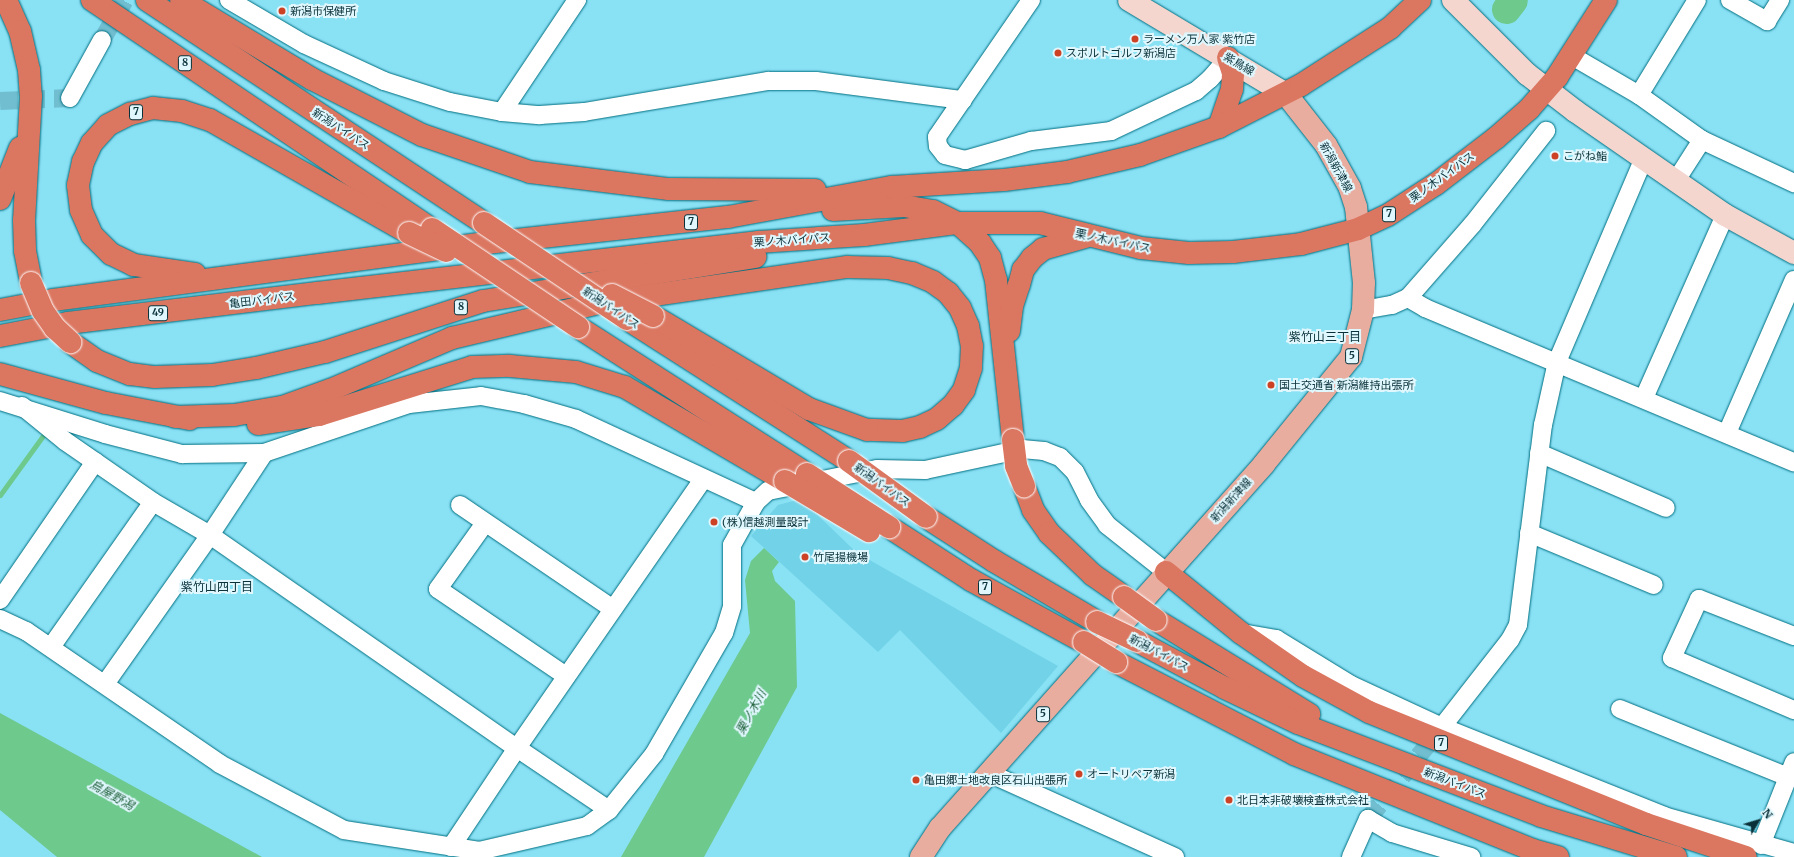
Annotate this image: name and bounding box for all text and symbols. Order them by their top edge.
place label: 新潟市保健所 [290,4,356,18]
marker: 新潟市保健所 [277,6,287,16]
place label: ラーメン万人家 紫竹店 [1143,32,1256,46]
marker: ラーメン万人家 紫竹店 [1130,34,1140,44]
place label: スポルトゴルフ新潟店 [1066,46,1176,60]
marker: スポルトゴルフ新潟店 [1053,48,1063,58]
street label: 紫鳥線 [1221,50,1257,78]
road number: 8 [177,55,193,71]
road number: 7 [129,104,143,120]
street label: 新潟バイパス [310,105,372,153]
street label: 新潟新津線 [1317,140,1355,194]
street label: 栗ノ木バイパス [1407,149,1477,205]
place label: こがね鮨 [1563,149,1607,163]
marker: こがね鮨 [1550,151,1560,161]
road number: 7 [1382,206,1396,222]
road number: 7 [684,214,698,230]
street label: 栗ノ木バイパス [1074,227,1152,255]
street label: 栗ノ木バイパス [753,231,831,249]
street label: 新潟バイパス [580,284,642,332]
street label: 亀田バイパス [228,289,296,311]
road number: 8 [453,299,469,315]
road number: 49 [148,305,168,321]
district label: 紫竹山三丁目 [1289,330,1361,344]
road number: 5 [1345,348,1359,364]
place label: 国土交通省 新潟維持出張所 [1279,378,1414,392]
marker: 国土交通省 新潟維持出張所 [1266,380,1276,390]
street label: 新潟バイパス [851,460,913,510]
street label: 新潟新津線 [1208,475,1254,525]
place label: (株)信越測量設計 [722,515,808,529]
marker: (株)信越測量設計 [709,517,719,527]
place label: 竹尾揚機場 [813,550,868,564]
marker: 竹尾揚機場 [800,552,810,562]
road number: 7 [978,579,992,595]
district label: 紫竹山四丁目 [181,580,253,594]
street label: 新潟バイパス [1127,632,1191,674]
water label: 栗ノ木川 [733,688,769,736]
road number: 5 [1036,706,1050,722]
road number: 7 [1434,735,1448,751]
street label: 新潟バイパス [1422,765,1488,801]
place label: オートリペア新潟 [1087,767,1175,781]
marker: オートリペア新潟 [1074,769,1084,779]
place label: 亀田郷土地改良区石山出張所 [924,773,1067,787]
marker: 亀田郷土地改良区石山出張所 [911,775,921,785]
water label: 鳥屋野潟 [88,777,136,813]
place label: 北日本非破壊検査株式会社 [1237,793,1369,807]
marker: 北日本非破壊検査株式会社 [1224,795,1234,805]
north arrow [1738,801,1778,841]
text: N [1759,806,1776,821]

